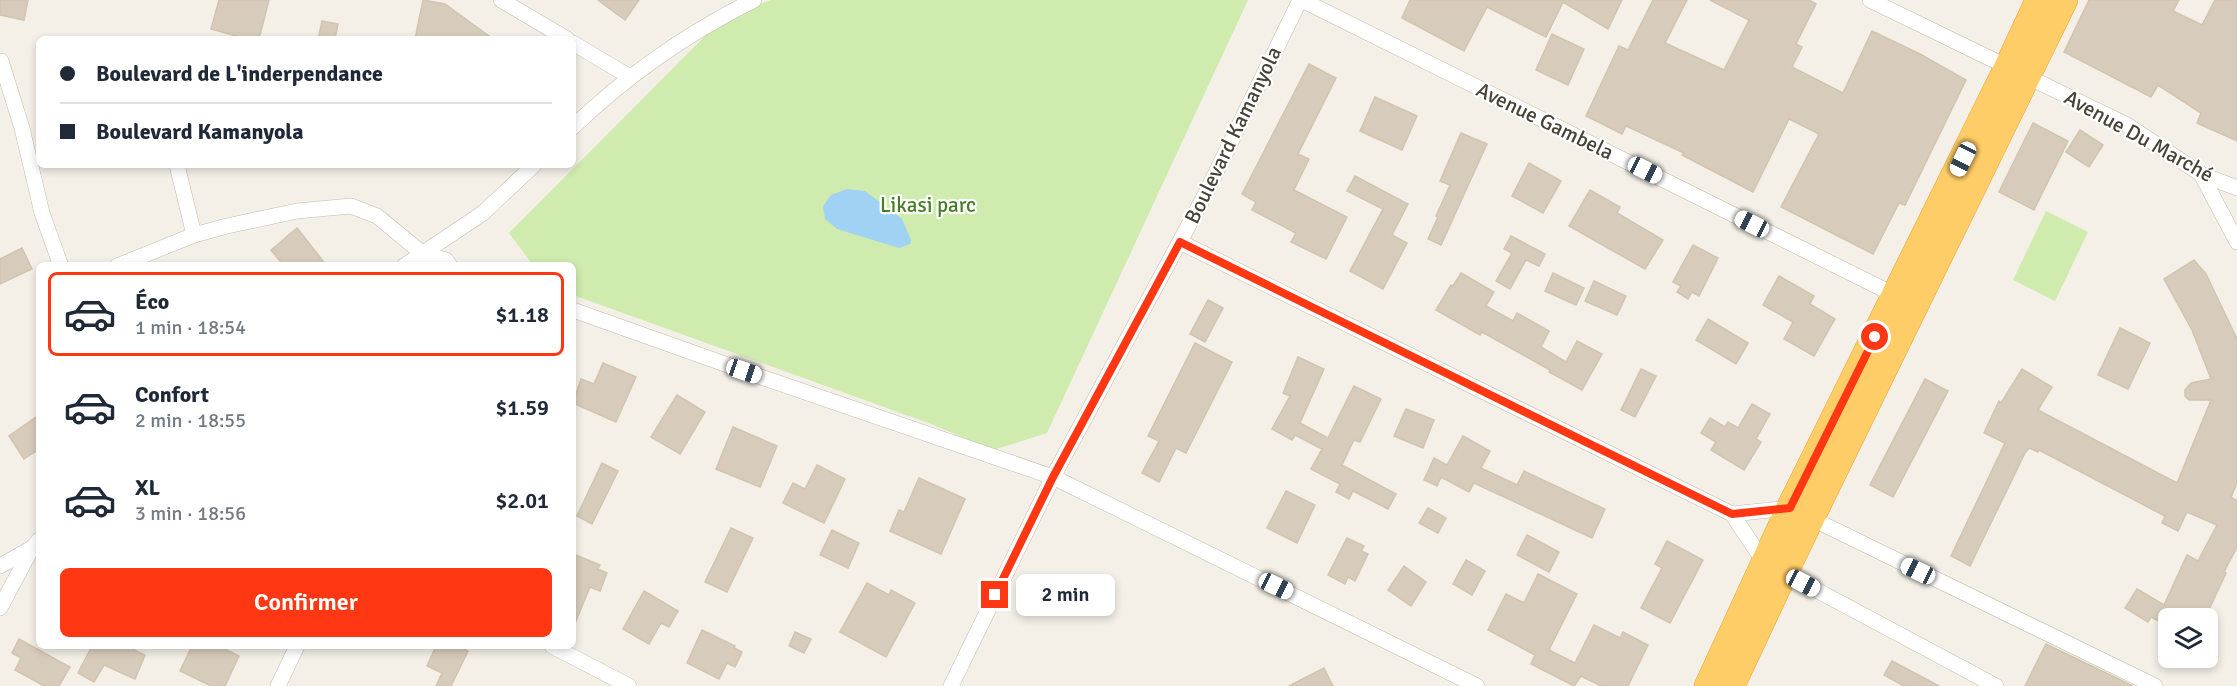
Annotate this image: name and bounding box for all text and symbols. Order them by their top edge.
street label: Boulevard Kamanyola [1179,42,1287,228]
text: Boulevard de L'inderpendance [96,60,383,87]
street label: Avenue Gambela [1472,77,1618,165]
street label: Avenue Du Marché [2060,84,2218,188]
text: Boulevard Kamanyola [96,118,304,145]
car [1947,139,1979,179]
car [1625,154,1665,186]
park label: Likasi parc [880,192,976,218]
car [1732,208,1772,240]
icon: car [63,287,117,341]
text: Éco [135,288,169,315]
text: $1.18 [495,301,549,328]
text: 1 min · 18:54 [135,315,246,340]
route start [1861,323,1888,350]
car [724,357,764,385]
icon: car [63,380,117,434]
text: Confort [135,381,209,408]
text: $1.59 [495,394,549,421]
text: 2 min · 18:55 [135,408,246,433]
icon: car [63,473,117,527]
text: XL [135,474,160,501]
text: $2.01 [495,487,549,514]
text: 3 min · 18:56 [135,501,246,526]
car [1898,555,1938,587]
car [1783,567,1823,599]
button: Confirmer [60,568,552,637]
car [1256,570,1296,602]
callout: 2 min [1016,574,1115,616]
route end [981,581,1008,608]
text: 2 min [1042,582,1089,607]
map controls [2158,608,2218,668]
button: layers [2158,608,2218,668]

